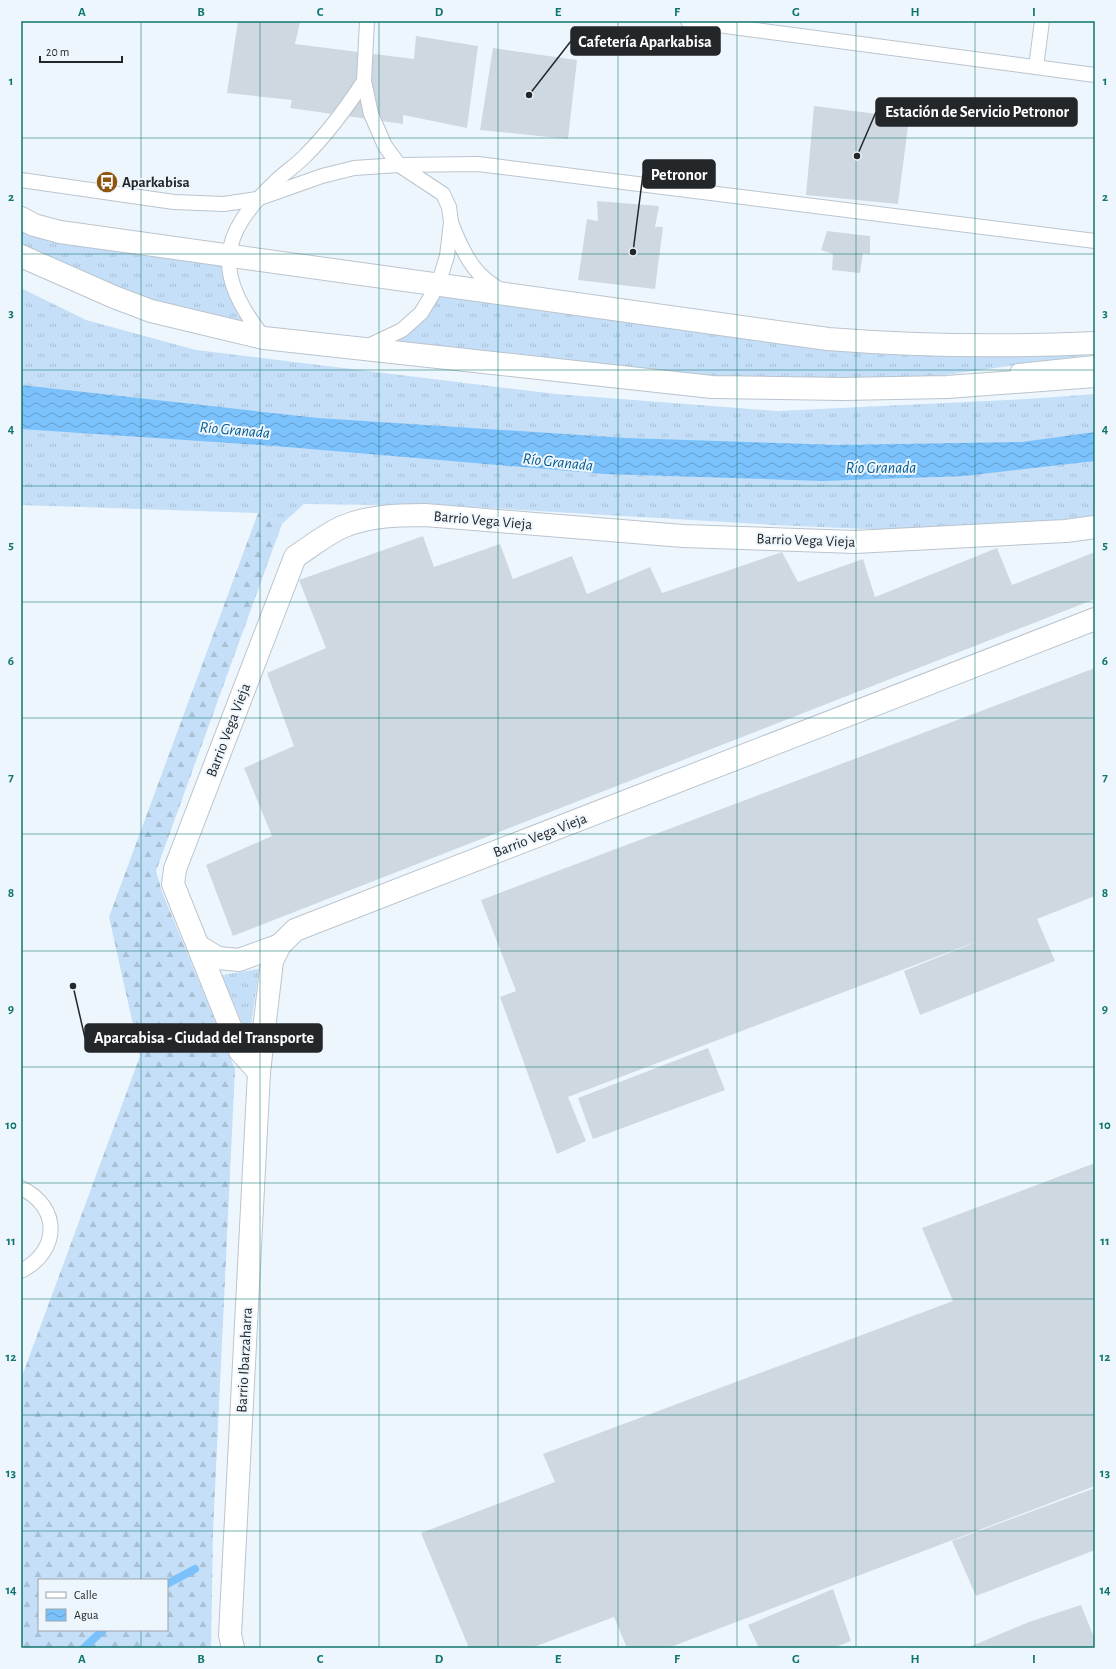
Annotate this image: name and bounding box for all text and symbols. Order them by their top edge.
text: A [78,6,86,19]
text: B [197,6,205,19]
text: C [317,6,324,19]
text: D [435,6,444,19]
text: E [555,6,562,19]
text: F [674,6,681,19]
text: G [792,6,800,19]
text: H [910,6,920,19]
text: I [1032,6,1036,19]
callout: Cafetería Aparkabisa [571,27,720,55]
text: Cafetería Aparkabisa [578,34,712,50]
scale bar [40,38,122,64]
text: 20 m [46,46,69,58]
text: 1 [9,75,13,88]
text: 1 [1103,75,1107,88]
callout: Estación de Servicio Petronor [876,98,1077,126]
text: Estación de Servicio Petronor [885,104,1070,120]
callout: Petronor [643,160,715,188]
text: Petronor [651,167,708,183]
bus stop icon: Aparkabisa [94,169,120,195]
place label: Aparkabisa [122,175,190,190]
text: 2 [8,191,14,204]
text: 2 [1102,191,1108,204]
text: 3 [8,307,14,320]
text: 3 [1102,307,1108,320]
water label: Río Granada [199,419,271,441]
text: 4 [8,423,15,436]
text: 4 [1102,423,1109,436]
water label: Río Granada [522,450,594,474]
water label: Río Granada [846,460,916,476]
street label: Barrio Vega Vieja [433,509,533,532]
street label: Barrio Vega Vieja [756,531,856,550]
text: 5 [8,539,14,552]
text: 5 [1102,539,1108,552]
text: 6 [8,655,14,668]
text: 6 [1102,655,1108,668]
street label: Barrio Vega Vieja [204,681,253,779]
text: 7 [8,771,14,784]
text: 7 [1102,771,1108,784]
street label: Barrio Vega Vieja [491,811,589,860]
text: 8 [8,887,14,900]
text: 8 [1102,887,1108,900]
text: 9 [8,1003,14,1016]
text: 9 [1102,1003,1108,1016]
callout: Aparcabisa - Ciudad del Transporte [85,1024,322,1052]
text: Aparcabisa - Ciudad del Transporte [94,1030,314,1046]
text: 10 [5,1119,17,1132]
text: 10 [1099,1119,1111,1132]
text: 11 [6,1235,16,1248]
text: 11 [1100,1235,1110,1248]
street label: Barrio Ibarzaharra [234,1307,255,1413]
text: 12 [6,1351,16,1364]
text: 12 [1100,1351,1110,1364]
text: 13 [6,1467,17,1480]
text: 13 [1100,1467,1111,1480]
legend [38,1579,168,1631]
text: 14 [5,1584,17,1597]
text: 14 [1099,1584,1111,1597]
text: Calle [74,1589,97,1601]
text: Agua [74,1609,99,1621]
text: A [78,1653,86,1666]
text: B [197,1653,205,1666]
text: C [317,1653,324,1666]
text: D [435,1653,444,1666]
text: E [555,1653,562,1666]
text: F [674,1653,681,1666]
text: G [792,1653,800,1666]
text: H [910,1653,920,1666]
text: I [1032,1653,1036,1666]

